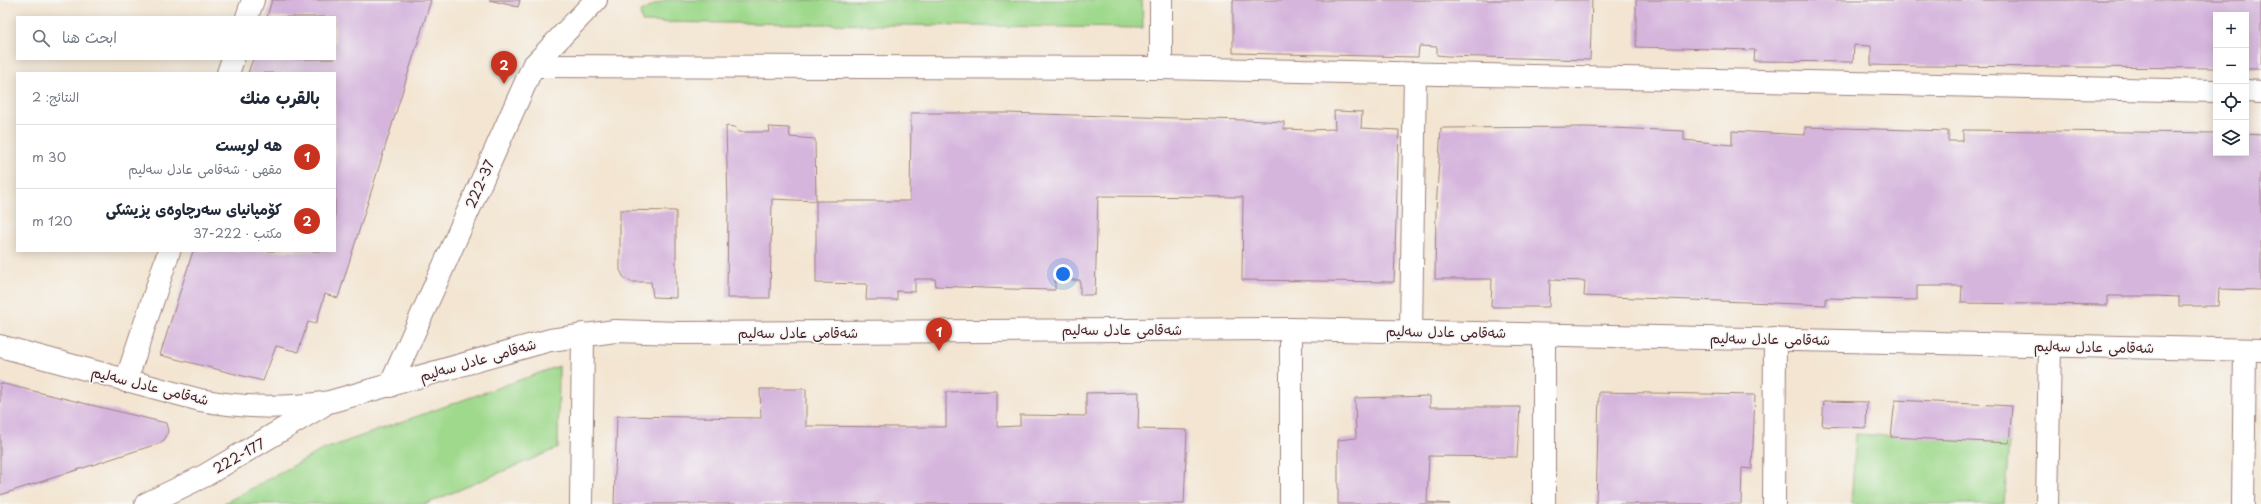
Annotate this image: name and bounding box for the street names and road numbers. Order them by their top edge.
street label: 222-37 [460,156,500,211]
street label: شەقامی عادل سەلیم [1062,319,1182,341]
street label: شەقامی عادل سەلیم [1386,320,1506,344]
street label: شەقامی عادل سەلیم [738,322,858,344]
street label: شەقامی عادل سەلیم [1710,327,1830,351]
street label: شەقامی عادل سەلیم [417,333,539,387]
street label: شەقامی عادل سەلیم [2034,335,2154,359]
street label: شەقامی عادل سەلیم [89,361,211,411]
street label: 222-177 [209,433,269,479]

